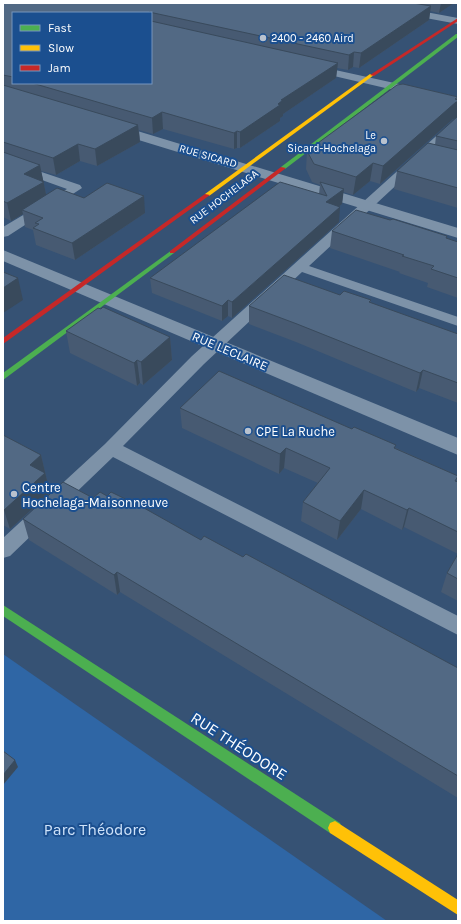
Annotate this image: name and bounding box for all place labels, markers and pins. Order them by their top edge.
place label: 2400 - 2460 Aird [271,32,354,45]
marker: 2400 - 2460 Aird [258,33,268,43]
place label: Le Sicard-Hochelaga [287,129,376,155]
marker: Le Sicard-Hochelaga [379,136,389,146]
place label: CPE La Ruche [256,424,335,439]
marker: CPE La Ruche [243,426,253,436]
place label: Centre Hochelaga-Maisonneuve [22,480,169,510]
marker: Centre Hochelaga-Maisonneuve [9,489,19,499]

